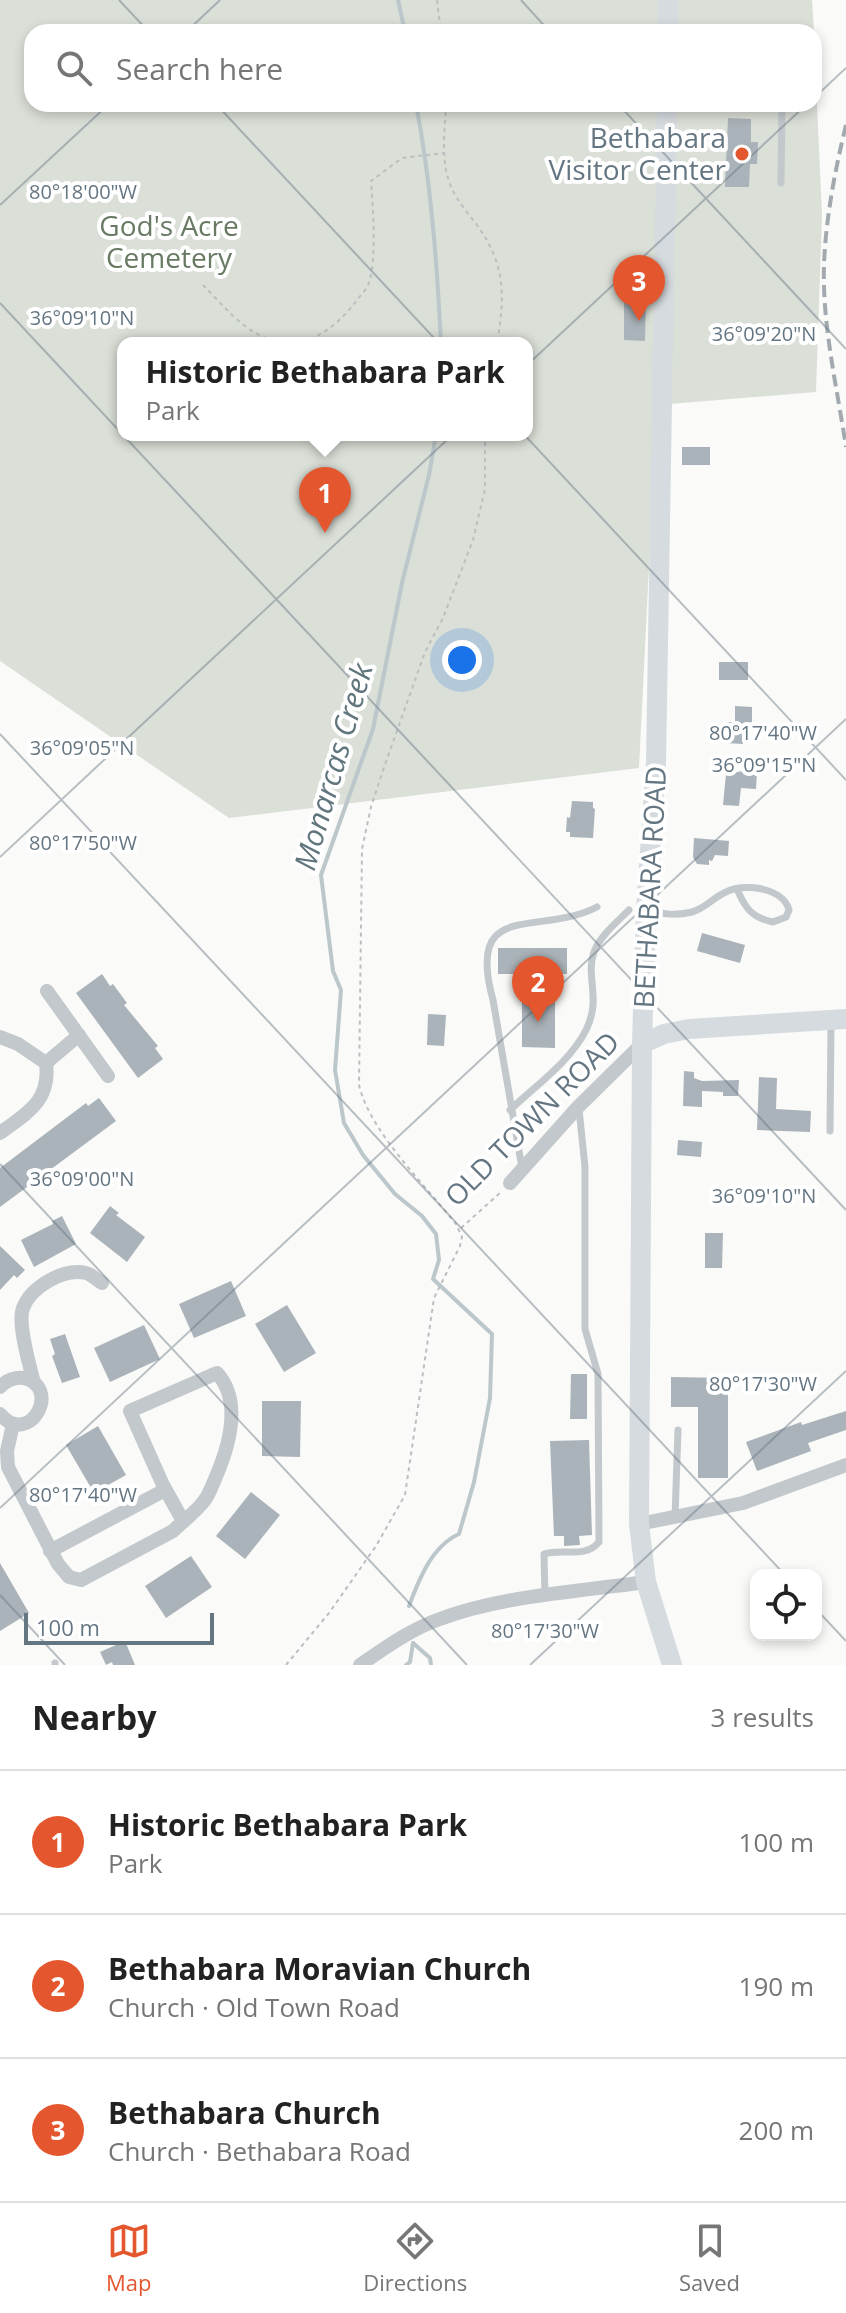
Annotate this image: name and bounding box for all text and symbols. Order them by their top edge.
search box [24,24,822,112]
icon: search [52,46,96,90]
text: Search here [116,48,283,89]
place label: Bethabara Visitor Center [549,118,727,188]
marker: Bethabara Visitor Center [733,145,751,163]
text: 80°18'00"W [29,178,138,205]
park label: God's Acre Cemetery [99,206,239,276]
pin: 3 [613,255,665,321]
text: 36°09'10"N [30,304,134,331]
text: 36°09'20"N [712,320,816,347]
popup [117,337,533,441]
text: Historic Bethabara Park [145,351,505,392]
text: Park [145,392,200,428]
pin: 1 [299,467,351,533]
your location [442,640,482,680]
water label: Monarcas Creek [283,657,382,875]
text: 80°17'40"W [709,719,818,746]
text: 36°09'05"N [30,734,134,761]
text: 36°09'15"N [712,751,816,778]
street label: BETHABARA ROAD [624,765,674,1009]
text: 80°17'50"W [29,829,138,856]
pin: 2 [512,956,564,1022]
street label: OLD TOWN ROAD [436,1023,627,1214]
text: 36°09'00"N [30,1165,134,1192]
text: 36°09'10"N [712,1182,816,1209]
text: 80°17'30"W [709,1370,818,1397]
text: 80°17'40"W [29,1481,138,1508]
map controls [750,1569,822,1641]
button: locate [750,1569,822,1641]
scale bar [24,1609,214,1645]
text: 100 m [36,1612,100,1642]
text: 80°17'30"W [491,1617,600,1644]
text: Nearby [32,1694,157,1740]
text: 3 results [711,1699,814,1735]
text: Historic Bethabara Park [108,1804,467,1845]
text: 1 [51,1824,65,1860]
text: 100 m [739,1824,814,1860]
text: Park [108,1845,162,1881]
text: Bethabara Moravian Church [108,1948,531,1989]
text: 2 [51,1968,65,2004]
text: 190 m [739,1968,814,2004]
text: Church · Old Town Road [108,1989,400,2025]
text: Bethabara Church [108,2092,381,2133]
text: 3 [51,2112,65,2148]
text: 200 m [739,2112,814,2148]
text: Church · Bethabara Road [108,2133,411,2169]
tab: Map [106,2219,151,2297]
tab: Directions [363,2219,467,2297]
tab: Saved [679,2219,740,2297]

